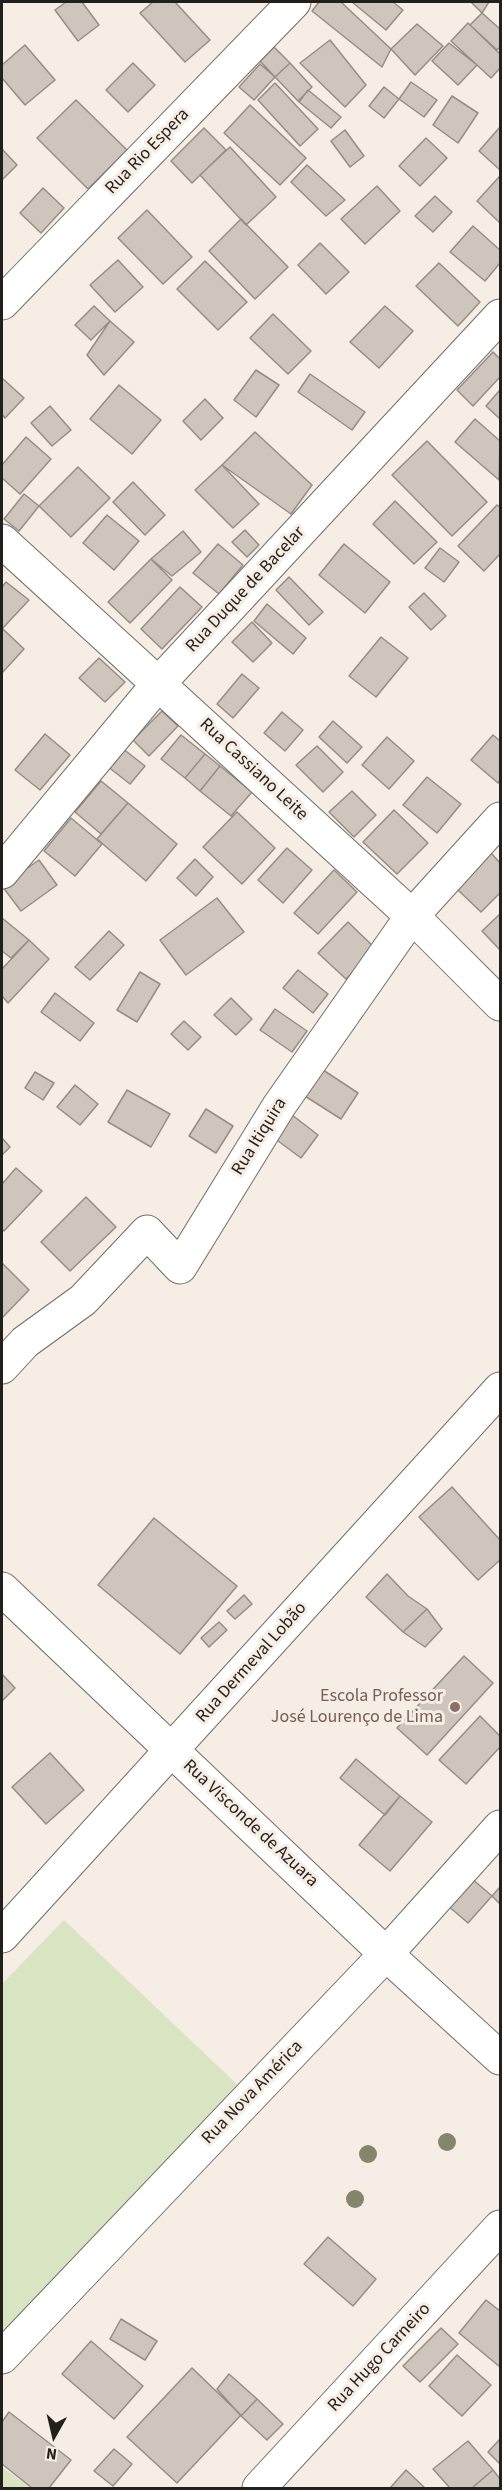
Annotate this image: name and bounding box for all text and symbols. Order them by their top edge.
street label: Rua Rio Espera [101,104,195,200]
street label: Rua Duque de Bacelar [182,522,310,658]
street label: Rua Cassiano Leite [194,714,312,826]
street label: Rua Itiquira [228,1094,292,1180]
street label: Rua Dermeval Lobão [192,1598,312,1728]
place label: Escola Professor José Lourenço de Lima [271,1686,443,1728]
marker: Escola Professor José Lourenço de Lima [448,1700,462,1714]
street label: Rua Visconde de Azuara [178,1756,322,1892]
street label: Rua Nova América [198,2037,308,2149]
street label: Rua Hugo Carneiro [324,2299,436,2417]
north arrow [24,2406,84,2466]
text: N [45,2442,58,2465]

